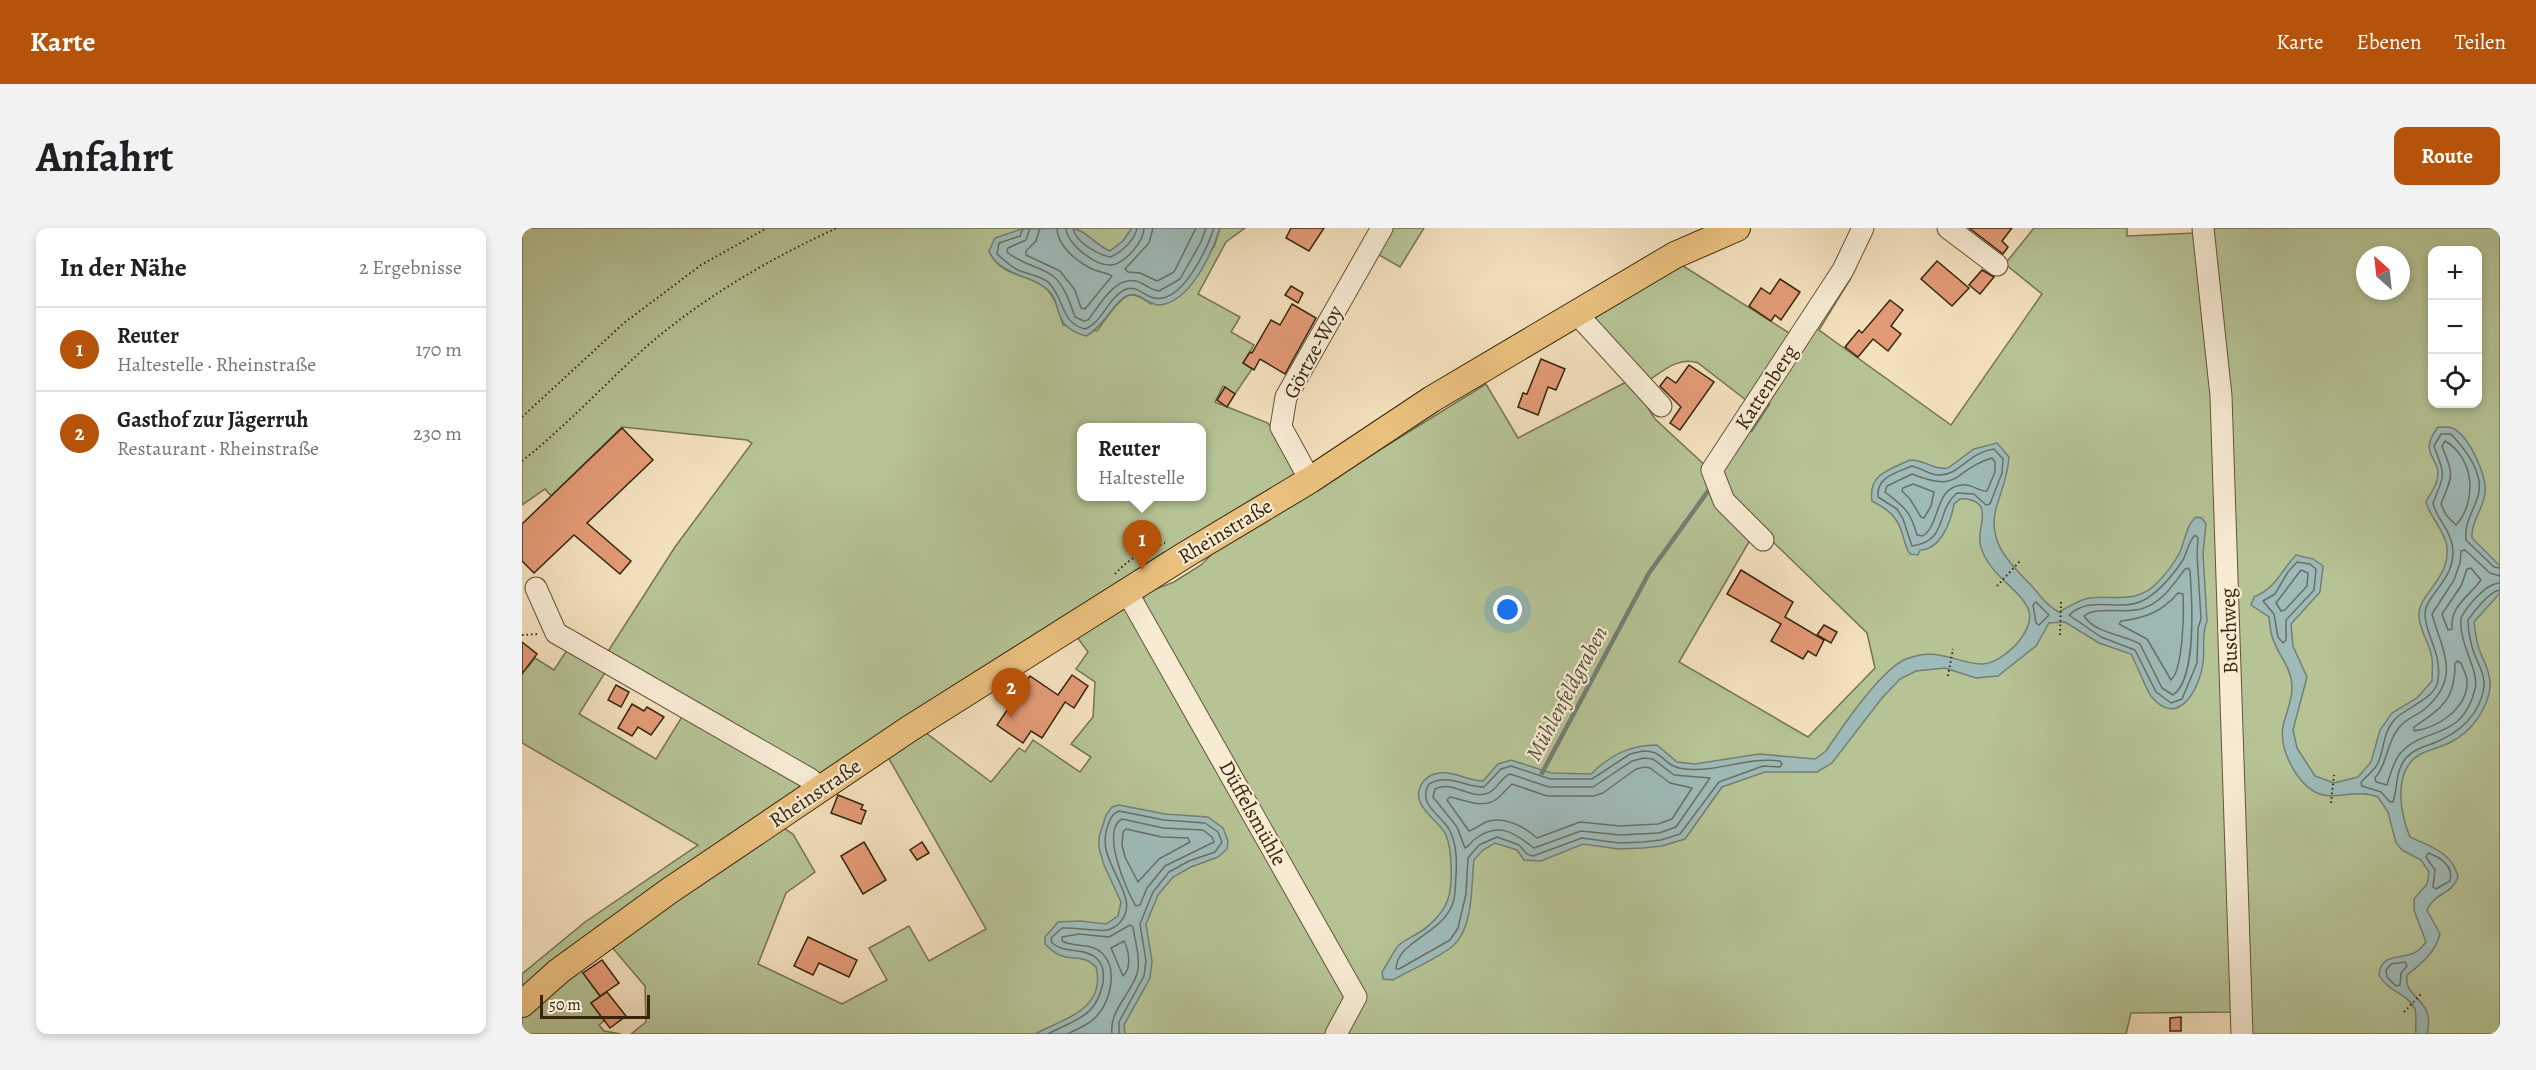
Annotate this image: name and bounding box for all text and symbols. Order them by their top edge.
text: Karte [30,23,95,61]
text: Karte [2276,28,2324,56]
text: Ebenen [2357,28,2421,56]
text: Teilen [2454,28,2506,56]
button: Route [2394,127,2500,185]
text: Anfahrt [36,128,173,185]
north arrow [2356,246,2410,300]
map controls [2428,246,2482,408]
button: + [2428,246,2482,300]
text: In der Nähe [60,250,187,285]
text: 2 Ergebnisse [359,254,462,281]
street label: Görtze-Woy [1277,300,1350,404]
button: − [2428,300,2482,354]
text: Reuter [117,321,179,351]
text: 1 [76,336,83,363]
text: 170 m [416,336,462,363]
street label: Kattenberg [1728,339,1804,435]
text: Haltestelle · Rheinstraße [117,351,316,378]
button: locate [2428,354,2482,408]
text: Gasthof zur Jägerruh [117,405,308,435]
text: 2 [75,420,84,447]
text: 230 m [413,420,462,447]
popup [1077,423,1206,501]
text: Reuter [1098,434,1160,464]
text: Restaurant · Rheinstraße [117,435,319,462]
text: Haltestelle [1098,464,1185,491]
street label: Rheinstraße [1173,492,1277,570]
pin: 1 [1122,520,1162,570]
street label: Buschweg [2213,587,2244,675]
your location [1493,595,1522,624]
water label: Mühlenfeldgraben [1519,621,1615,766]
pin: 2 [992,668,1030,718]
street label: Rheinstraße [763,752,867,834]
street label: Düffelsmühle [1213,755,1293,871]
scale bar [540,992,650,1020]
text: 50 m [549,994,581,1016]

